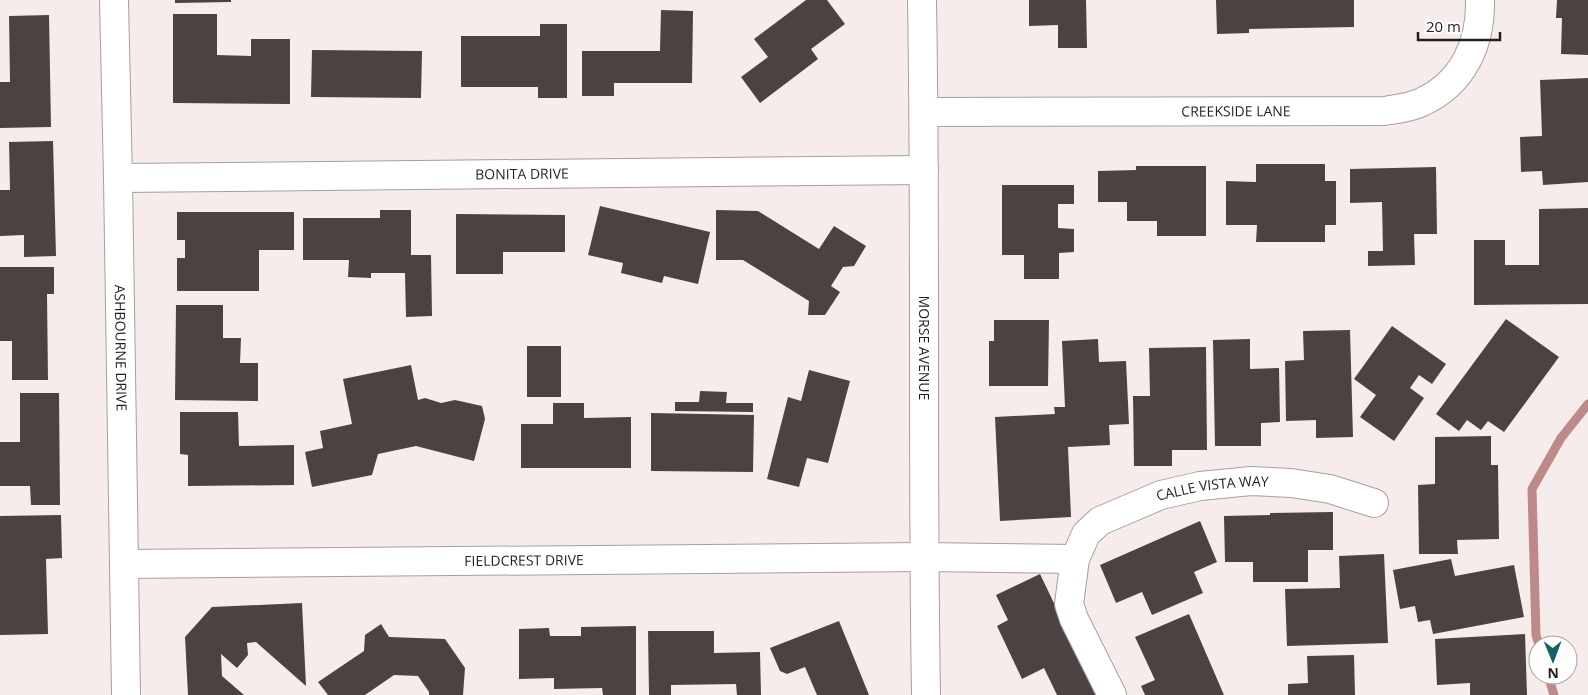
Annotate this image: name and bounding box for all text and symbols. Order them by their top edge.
scale bar [1418,10,1500,42]
text: 20 m [1426,16,1461,36]
street label: CREEKSIDE LANE [1181,101,1291,120]
street label: BONITA DRIVE [475,164,569,183]
street label: ASHBOURNE DRIVE [111,285,132,411]
street label: MORSE AVENUE [915,296,934,400]
street label: CALLE VISTA WAY [1153,471,1269,505]
street label: FIELDCREST DRIVE [464,550,584,570]
north arrow [1528,635,1578,685]
text: N [1547,664,1559,683]

